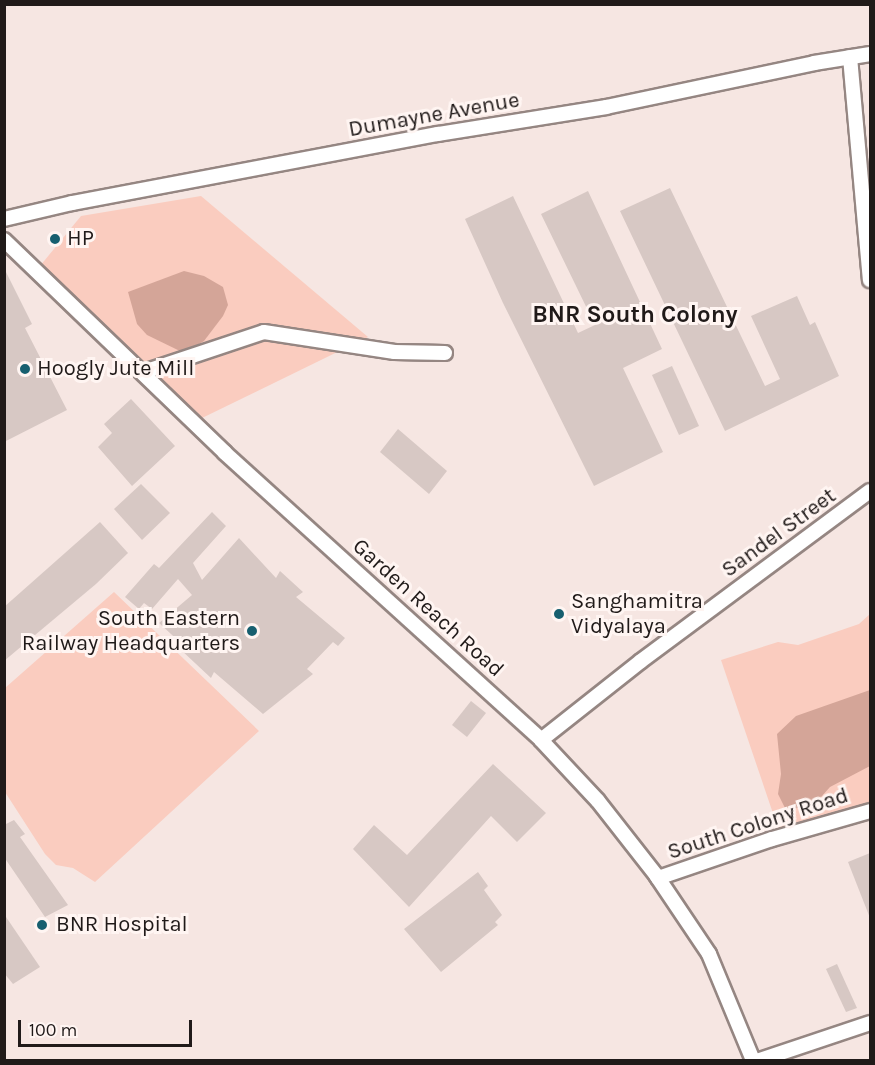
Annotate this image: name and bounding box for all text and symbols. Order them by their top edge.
street label: Dumayne Avenue [347,87,521,143]
place label: HP [67,226,94,252]
marker: HP [48,232,62,246]
district label: BNR South Colony [532,301,738,329]
place label: Hoogly Jute Mill [37,356,194,382]
marker: Hoogly Jute Mill [18,362,32,376]
street label: Sandel Street [717,483,841,583]
street label: Garden Reach Road [347,533,509,683]
place label: Sanghamitra Vidyalaya [571,588,703,640]
place label: South Eastern Railway Headquarters [22,605,240,656]
marker: Sanghamitra Vidyalaya [552,607,566,621]
marker: South Eastern Railway Headquarters [245,624,259,638]
street label: South Colony Road [664,782,852,866]
place label: BNR Hospital [56,912,188,938]
marker: BNR Hospital [33,916,51,934]
scale bar [21,1008,195,1046]
text: 100 m [29,1019,77,1041]

